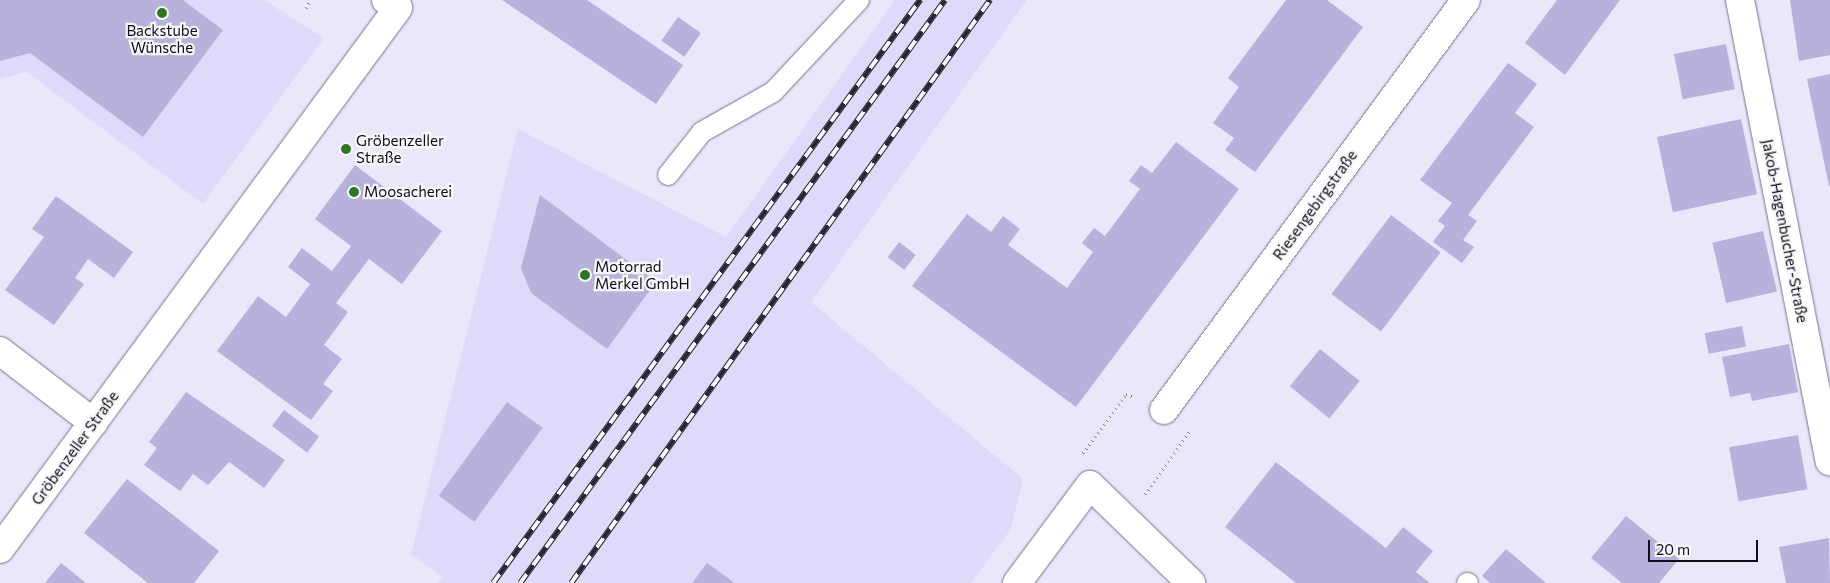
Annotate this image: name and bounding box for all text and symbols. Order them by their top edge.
marker: Backstube Wünsche [156,7,168,19]
place label: Backstube Wünsche [126,21,198,56]
place label: Gröbenzeller Straße [356,131,444,166]
street label: Jakob-Hagenbucher-Straße [1758,138,1812,324]
marker: Gröbenzeller Straße [340,143,352,155]
street label: Riesengebirgstraße [1269,147,1361,263]
place label: Moosacherei [364,183,452,201]
marker: Moosacherei [348,186,360,198]
place label: Motorrad Merkel GmbH [595,257,690,292]
marker: Motorrad Merkel GmbH [579,269,591,281]
street label: Gröbenzeller Straße [28,388,122,508]
scale bar [1650,530,1760,562]
text: 20 m [1656,540,1690,558]

